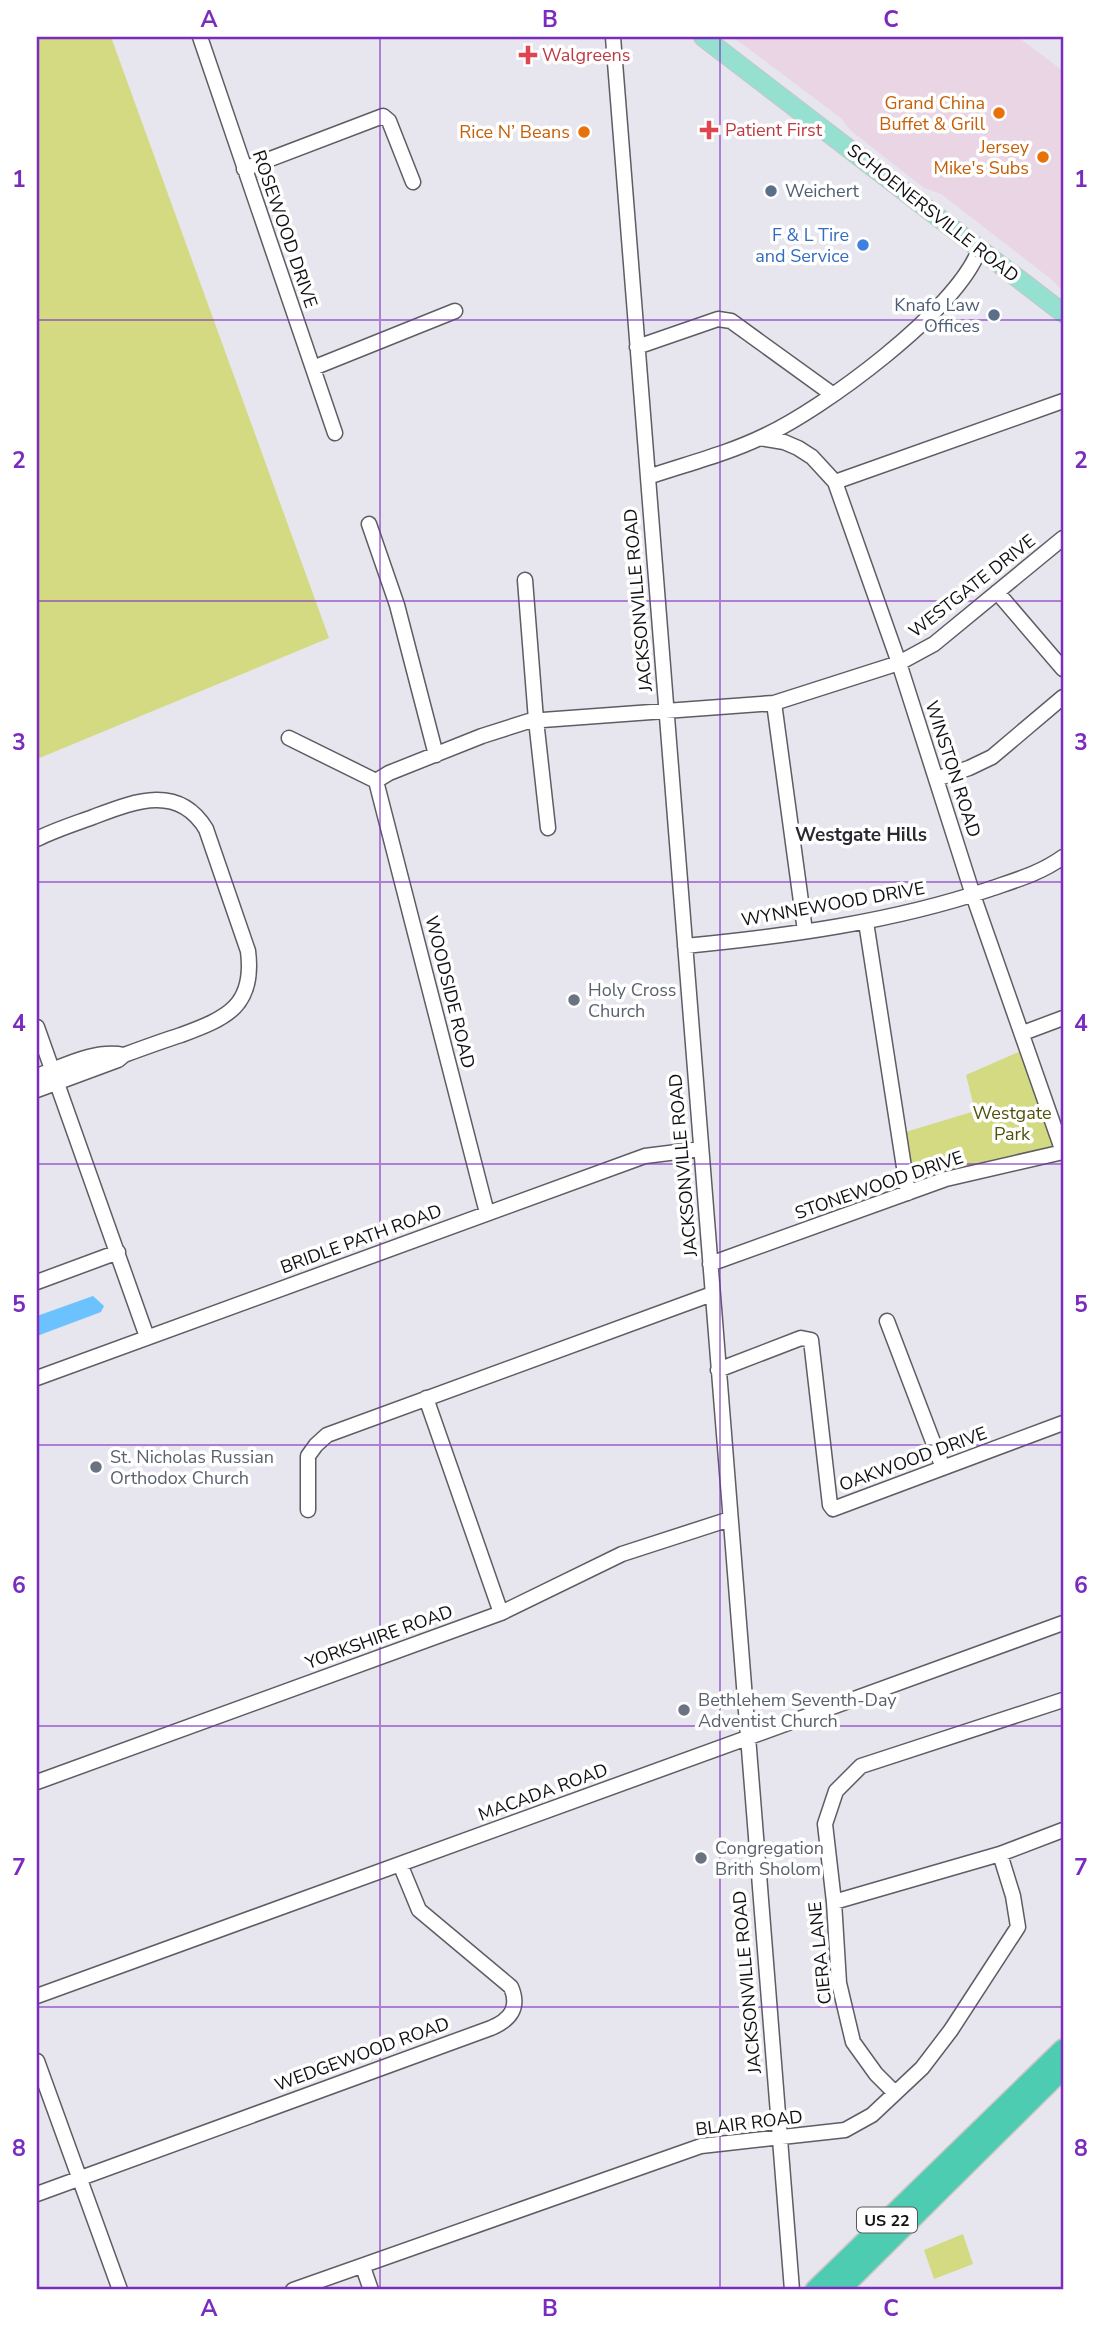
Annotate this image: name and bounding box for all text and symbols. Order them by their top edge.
text: A [200,4,218,35]
text: B [542,4,558,35]
text: C [883,4,899,35]
place label: Walgreens [542,43,630,67]
marker: Walgreens [520,47,536,63]
place label: Grand China Buffet & Grill [879,91,986,136]
marker: Grand China Buffet & Grill [991,105,1007,121]
place label: Patient First [725,118,823,142]
place label: Rice N’ Beans [459,120,570,144]
marker: Patient First [699,120,719,140]
marker: Rice N’ Beans [576,124,592,140]
place label: Jersey Mike's Subs [934,135,1030,180]
street label: SCHOENERSVILLE ROAD [842,138,1024,288]
street label: ROSEWOOD DRIVE [247,147,323,311]
marker: Jersey Mike's Subs [1035,149,1051,165]
text: 1 [12,164,26,195]
text: 1 [1074,164,1088,195]
place label: Weichert [785,179,860,203]
marker: Weichert [763,183,779,199]
place label: F & L Tire and Service [755,223,849,268]
marker: F & L Tire and Service [855,237,871,253]
place label: Knafo Law Offices [894,293,980,338]
marker: Knafo Law Offices [986,307,1002,323]
text: 2 [12,445,26,476]
text: 2 [1074,445,1088,476]
street label: JACKSONVILLE ROAD [618,508,658,693]
street label: WESTGATE DRIVE [904,529,1040,643]
street label: WINSTON ROAD [920,698,986,840]
text: 3 [12,727,26,758]
text: 3 [1074,727,1088,758]
district label: Westgate Hills [795,822,927,848]
street label: WYNNEWOOD DRIVE [739,876,927,932]
street label: WOODSIDE ROAD [419,913,481,1071]
place label: Holy Cross Church [588,978,676,1023]
marker: Holy Cross Church [566,992,582,1008]
text: 4 [12,1008,26,1039]
text: 4 [1074,1008,1088,1039]
street label: JACKSONVILLE ROAD [663,1073,703,1258]
park label: Westgate Park [973,1101,1052,1146]
street label: STONEWOOD DRIVE [792,1145,966,1225]
street label: BRIDLE PATH ROAD [277,1199,445,1279]
text: 5 [12,1289,26,1320]
text: 5 [1074,1289,1088,1320]
street label: OAKWOOD DRIVE [836,1421,990,1497]
place label: St. Nicholas Russian Orthodox Church [110,1445,274,1490]
marker: St. Nicholas Russian Orthodox Church [88,1459,104,1475]
text: 6 [12,1570,26,1601]
text: 6 [1074,1570,1088,1601]
street label: YORKSHIRE ROAD [301,1599,456,1675]
place label: Bethlehem Seventh-Day Adventist Church [698,1688,897,1733]
marker: Bethlehem Seventh-Day Adventist Church [676,1702,692,1718]
street label: MACADA ROAD [475,1757,611,1827]
place label: Congregation Brith Sholom [715,1836,824,1881]
marker: Congregation Brith Sholom [693,1850,709,1866]
text: 7 [12,1852,26,1883]
text: 7 [1074,1852,1088,1883]
street label: JACKSONVILLE ROAD [727,1890,767,2075]
street label: CIERA LANE [803,1900,837,2006]
street label: WEDGEWOOD ROAD [271,2011,453,2097]
street label: BLAIR ROAD [694,2105,804,2141]
text: 8 [12,2133,26,2164]
text: 8 [1074,2133,1088,2164]
road number: US 22 [857,2208,917,2232]
text: A [200,2293,218,2324]
text: B [542,2293,558,2324]
text: C [883,2293,899,2324]

